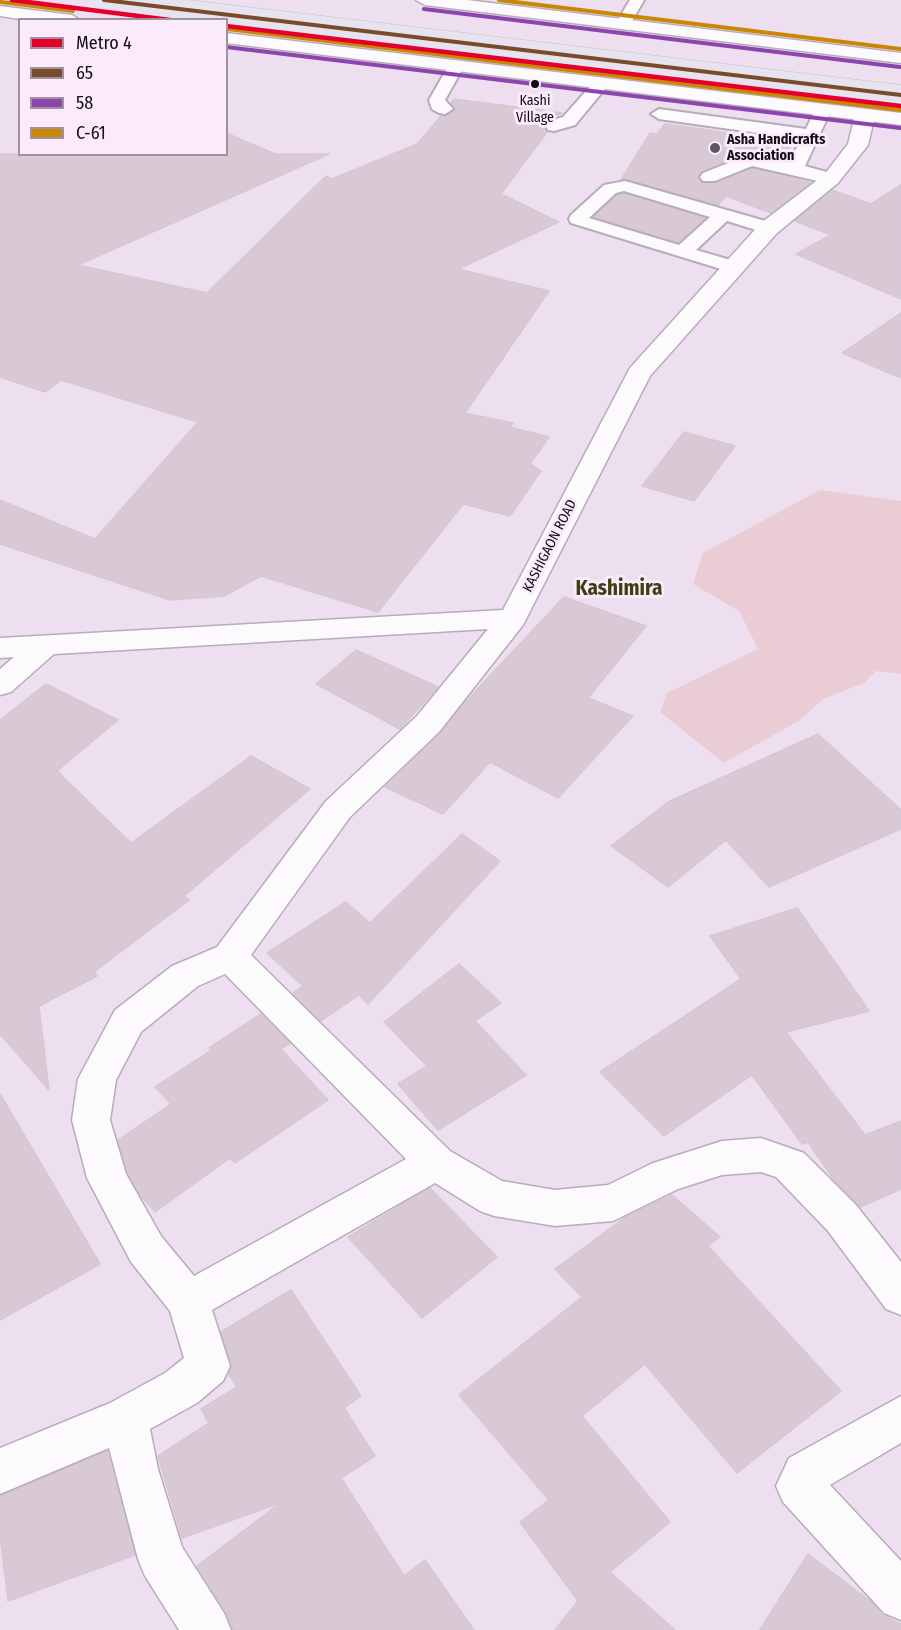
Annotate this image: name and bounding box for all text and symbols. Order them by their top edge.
legend [18,18,228,156]
text: Metro 4 [76,32,132,54]
text: 65 [76,62,93,84]
marker: Kashi Village [529,78,541,90]
text: 58 [76,92,93,114]
place label: Kashi Village [516,93,554,125]
text: C-61 [76,122,106,144]
place label: Asha Handicrafts Association [727,132,825,164]
marker: Asha Handicrafts Association [708,141,722,155]
street label: KASHIGAON ROAD [520,497,580,595]
district label: Kashimira [576,576,662,602]

